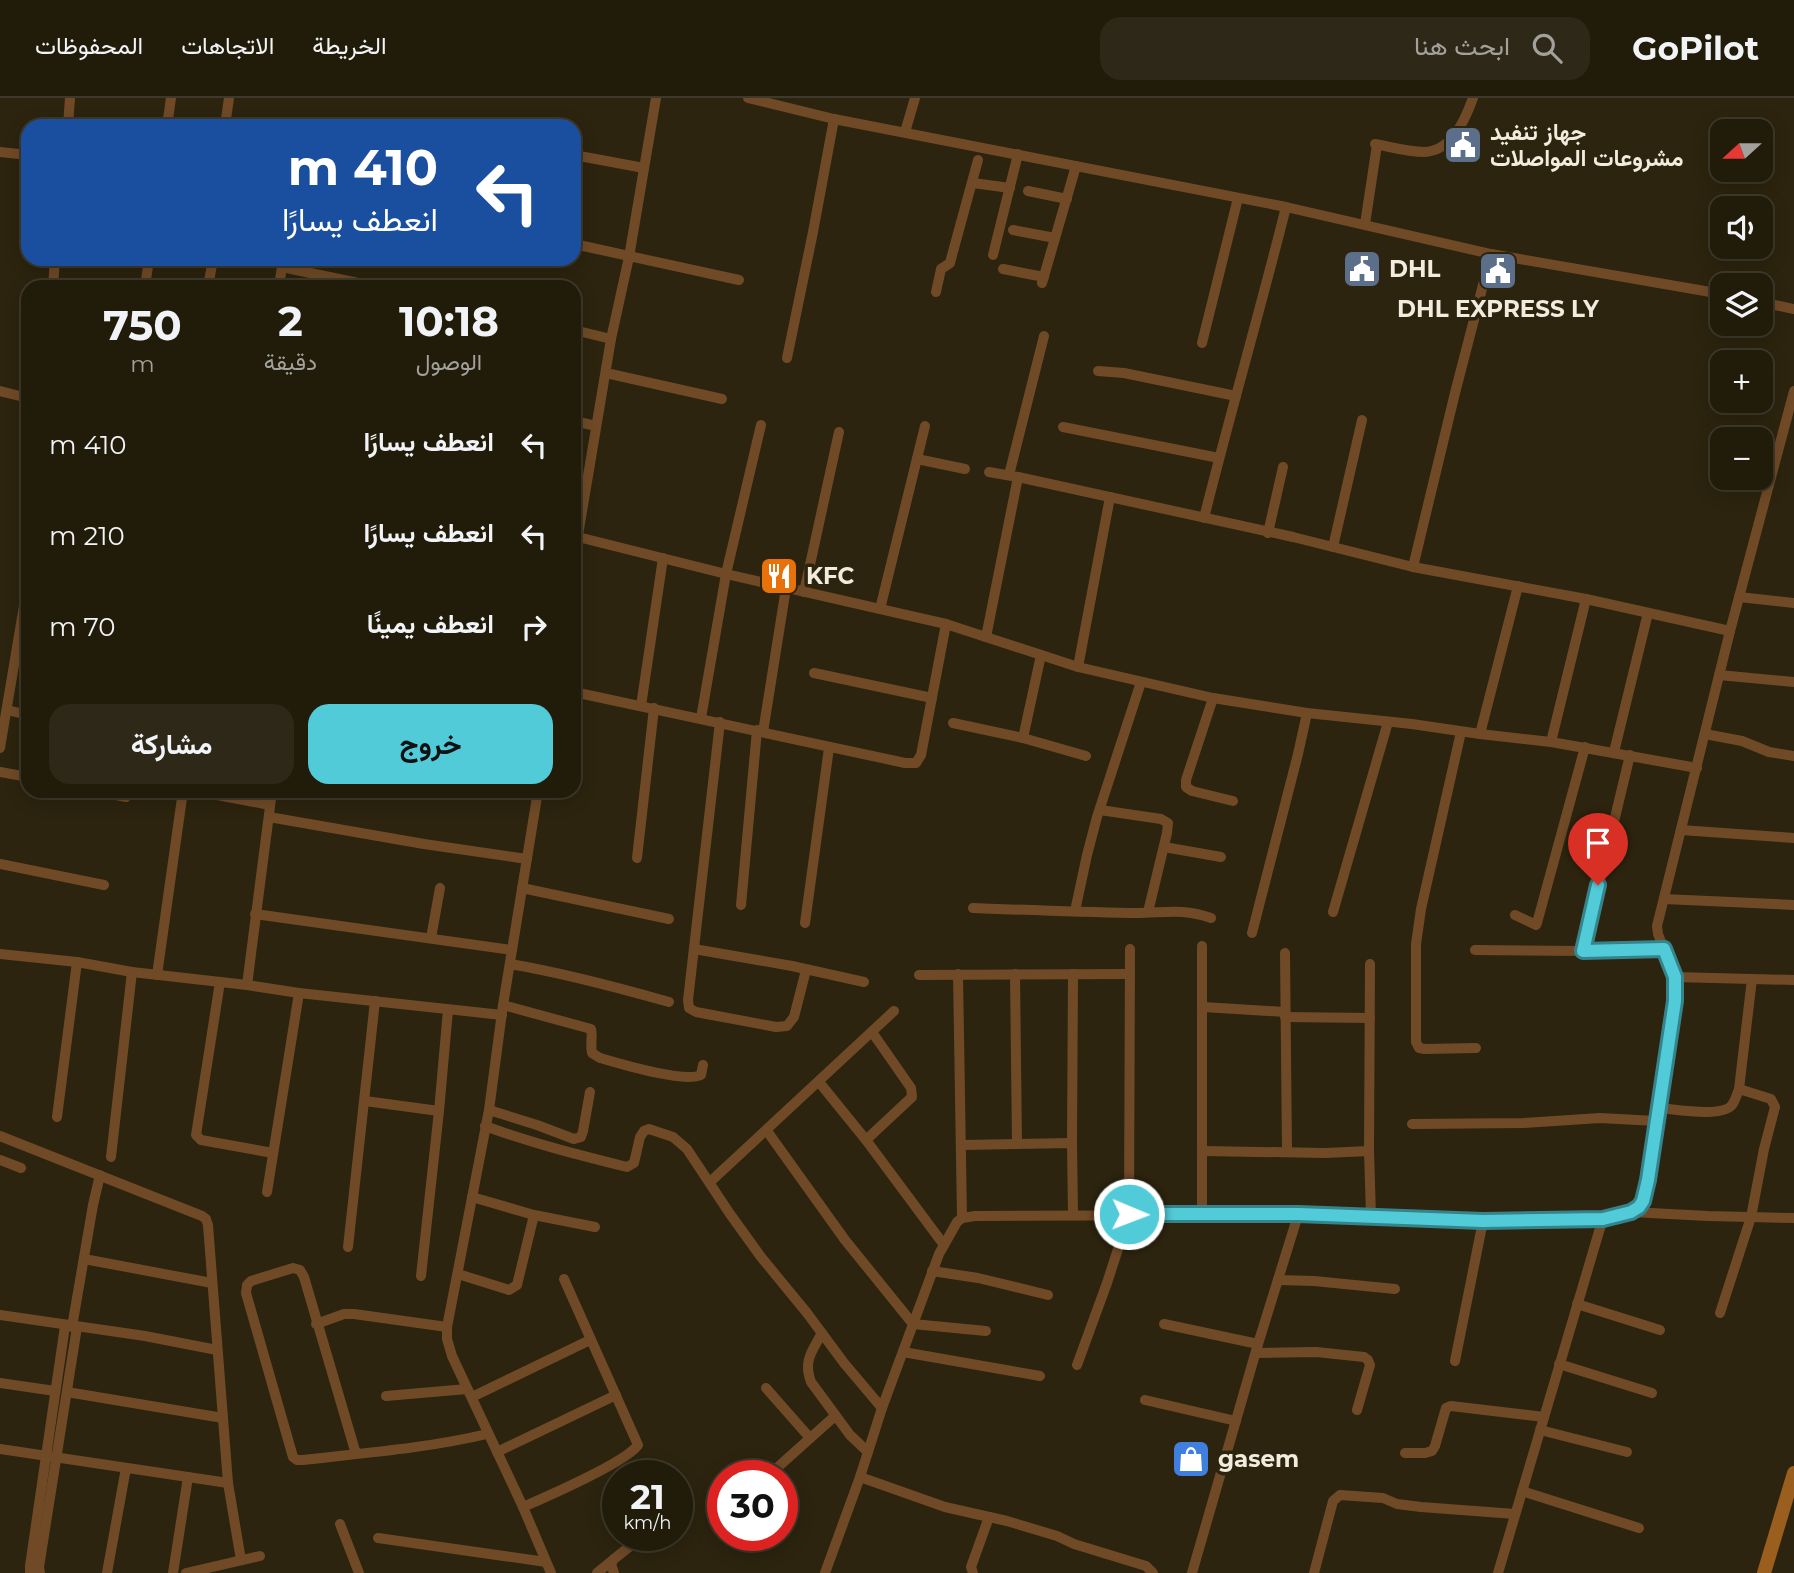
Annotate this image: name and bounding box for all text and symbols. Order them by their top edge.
search box [1100,17,1590,80]
text: GoPilot [1632,28,1759,68]
icon: search [1528,29,1566,67]
text: ابحث هنا [1414,30,1510,62]
text: المحفوظات [35,31,143,60]
text: الاتجاهات [181,31,274,60]
text: الخريطة [312,31,387,60]
place label: جهاز تنفيد مشروعات المواصلات [1490,118,1684,173]
north arrow [1710,119,1773,182]
map controls [1710,119,1773,490]
public building icon: جهاز تنفيد مشروعات المواصلات [1442,124,1484,166]
text: 410 m [288,138,438,197]
icon: left [462,147,553,238]
button: sound [1710,196,1773,259]
text: انعطف يسارًا [282,200,438,239]
public building icon: DHL [1341,248,1383,290]
public building icon: DHL EXPRESS LY [1477,250,1519,292]
place label: DHL [1389,255,1441,283]
button: layers [1710,273,1773,336]
text: 2 [278,295,303,347]
text: 10:18 [399,295,499,347]
place label: DHL EXPRESS LY [1397,295,1599,323]
text: 750 [103,299,182,351]
text: دقيقة [264,348,317,376]
text: الوصول [416,348,482,376]
text: m [130,350,155,378]
button: + [1710,350,1773,413]
text: انعطف يسارًا [364,426,494,458]
icon: left [515,426,553,464]
button: − [1710,427,1773,490]
text: 410 m [49,429,127,461]
text: انعطف يسارًا [364,517,494,549]
icon: left [515,517,553,555]
text: 210 m [49,520,125,552]
restaurant icon: KFC [758,555,800,597]
place label: KFC [806,562,855,590]
text: انعطف يمينًا [367,608,494,640]
icon: right [515,608,553,646]
text: 70 m [49,611,115,643]
button: مشاركة [49,704,294,784]
button: خروج [308,704,553,784]
pin [1568,813,1628,885]
icon: arrive [1579,824,1617,862]
position arrow [1092,1177,1166,1251]
shop icon: gasem [1170,1438,1212,1480]
place label: gasem [1218,1445,1299,1473]
speed limit sign: 30 [707,1460,798,1551]
text: 21 [630,1475,665,1518]
text: km/h [623,1512,672,1534]

